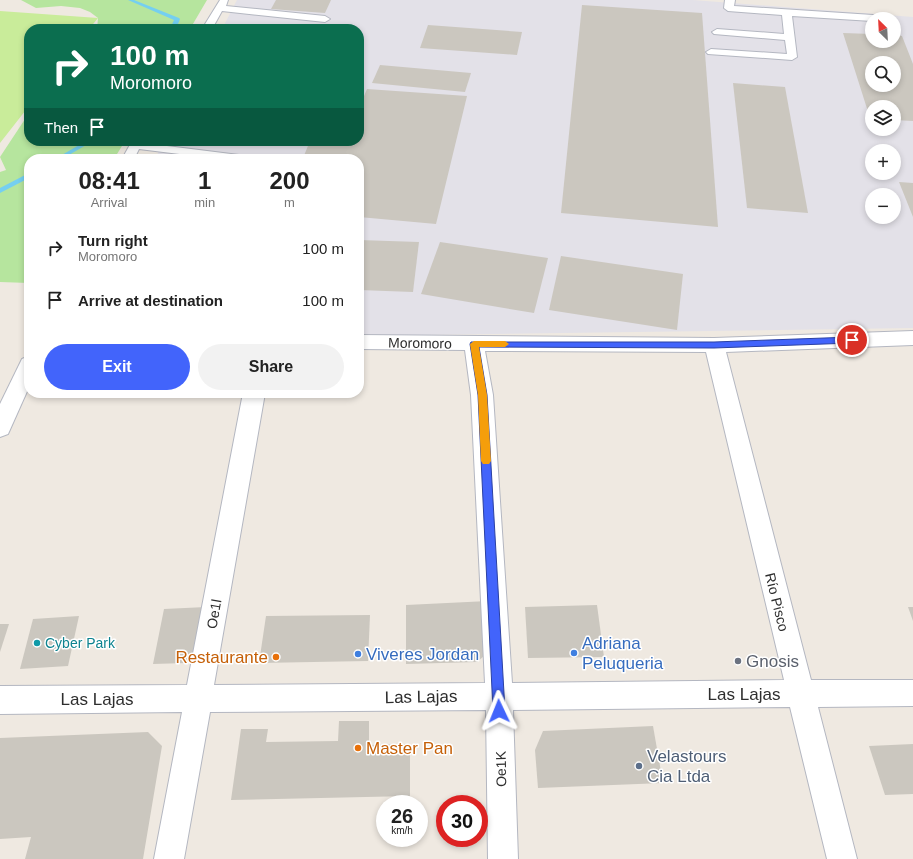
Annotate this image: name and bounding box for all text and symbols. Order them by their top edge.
north arrow [865,12,901,48]
map controls [865,12,901,224]
icon: right [44,40,96,92]
text: 100 m [110,40,189,71]
button: search [865,56,901,92]
text: Moromoro [110,73,192,93]
button: layers [865,100,901,136]
icon: arrive [86,116,108,138]
text: Then [44,119,78,136]
button: + [865,144,901,180]
text: 08:41 [78,167,140,194]
text: 1 [198,167,211,194]
text: 200 [270,167,310,194]
button: − [865,188,901,224]
text: Arrival [91,195,128,210]
text: min [194,195,215,210]
text: m [284,195,295,210]
text: Turn right [78,232,148,249]
icon: right [44,237,66,259]
text: 100 m [302,240,344,257]
text: Moromoro [78,249,137,264]
icon: arrive [44,289,66,311]
text: Arrive at destination [78,292,223,309]
text: 100 m [302,292,344,309]
pin [835,323,869,357]
icon: arrive [841,329,863,351]
street label: Moromoro [388,334,452,352]
button: Exit [44,344,190,390]
button: Share [198,344,344,390]
street label: Río Pisco [762,571,792,633]
street label: Oe1l [204,598,224,630]
place label: Adriana Peluqueria [582,634,664,673]
place label: Cyber Park [45,635,116,651]
marker: Cyber Park [32,638,42,648]
place label: Viveres Jordan [366,645,479,664]
place label: Restaurante [175,648,268,667]
marker: Adriana Peluqueria [569,648,579,658]
marker: Viveres Jordan [353,649,363,659]
marker: Restaurante [271,652,281,662]
place label: Gnosis [746,652,799,671]
marker: Gnosis [733,656,743,666]
street label: Las Lajas [708,685,780,704]
street label: Las Lajas [384,687,458,707]
street label: Las Lajas [61,690,133,709]
position arrow [478,690,520,732]
place label: Master Pan [366,739,453,758]
marker: Master Pan [353,743,363,753]
place label: Velastours Cia Ltda [647,747,726,786]
street label: Oe1K [493,750,509,787]
marker: Velastours Cia Ltda [634,761,644,771]
speed limit sign: 30 [436,795,488,847]
text: 26 [391,805,413,827]
text: km/h [391,825,413,836]

